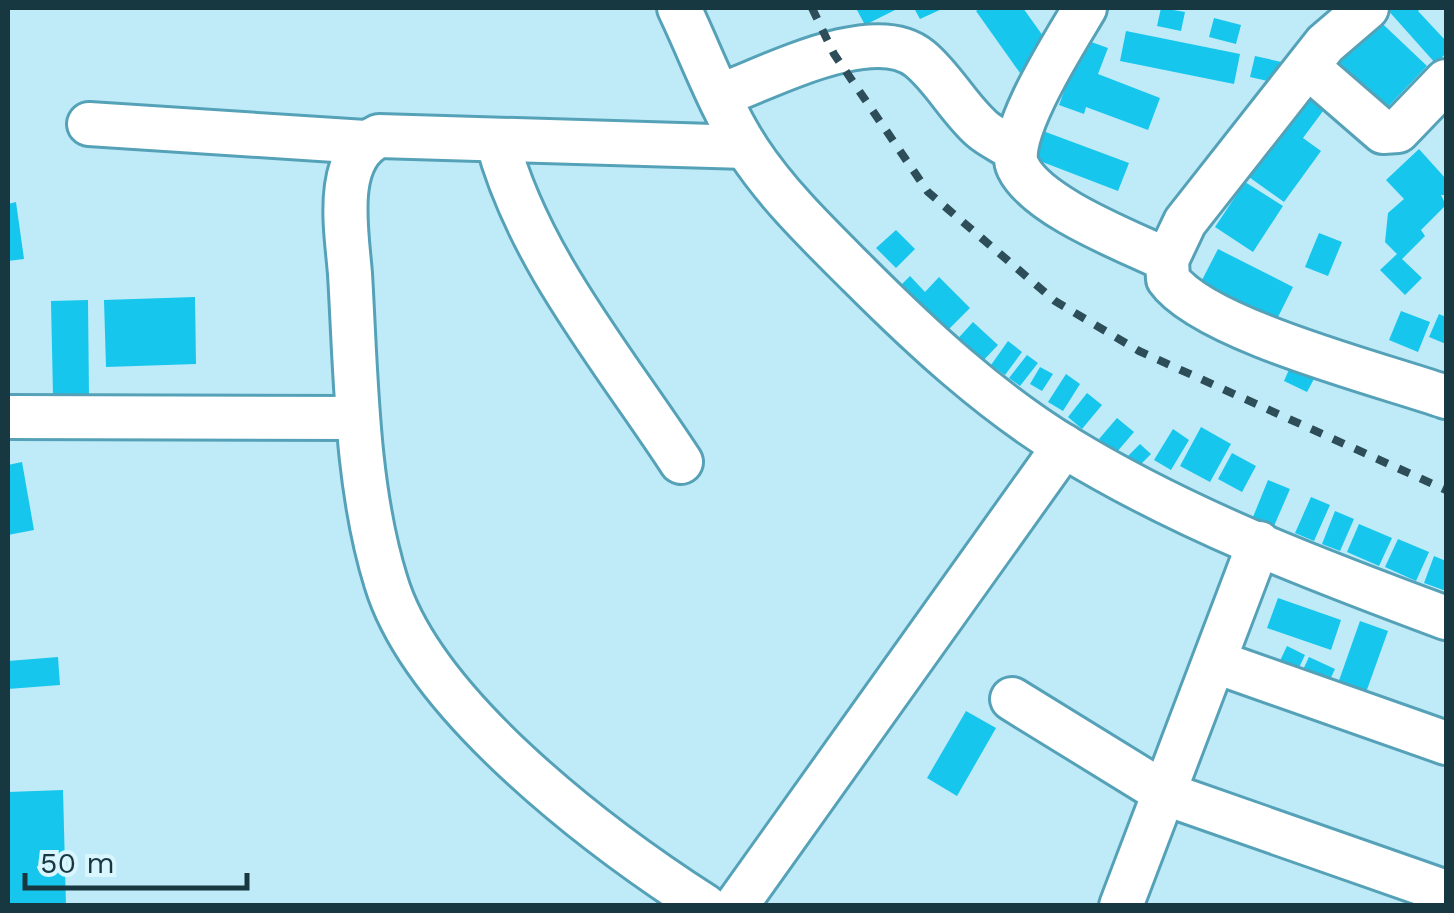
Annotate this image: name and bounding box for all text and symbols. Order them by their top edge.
scale bar [25,828,248,890]
text: 50 m [40,845,115,880]

